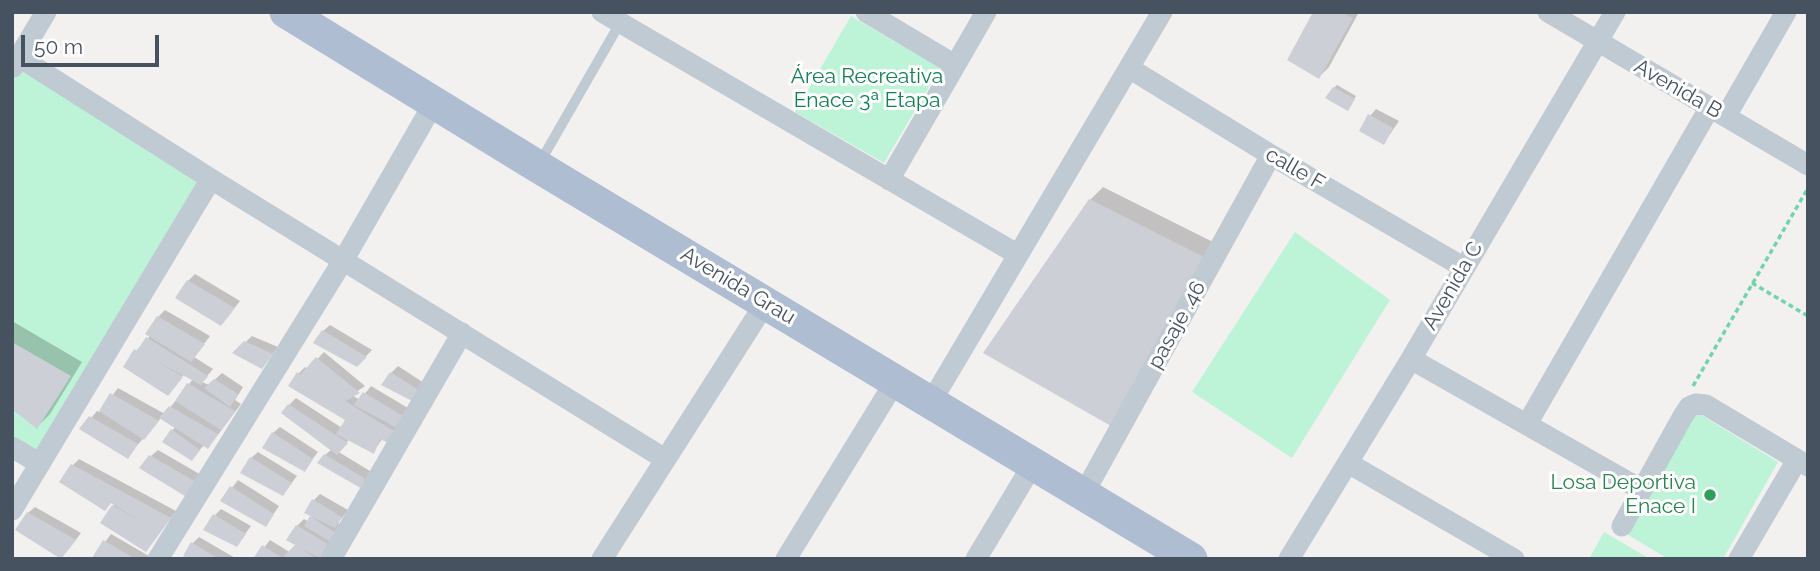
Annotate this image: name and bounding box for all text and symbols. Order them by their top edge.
scale bar [24,21,163,65]
text: 50 m [34,34,83,59]
street label: Avenida B [1630,54,1726,124]
park label: Área Recreativa Enace 3ª Etapa [791,64,943,114]
street label: calle F [1261,142,1329,196]
street label: Avenida C [1418,237,1488,335]
street label: Avenida Grau [676,242,800,330]
street label: pasaje .46 [1143,277,1211,373]
place label: Losa Deportiva Enace I [1550,470,1696,520]
marker: Losa Deportiva Enace I [1702,487,1718,503]

